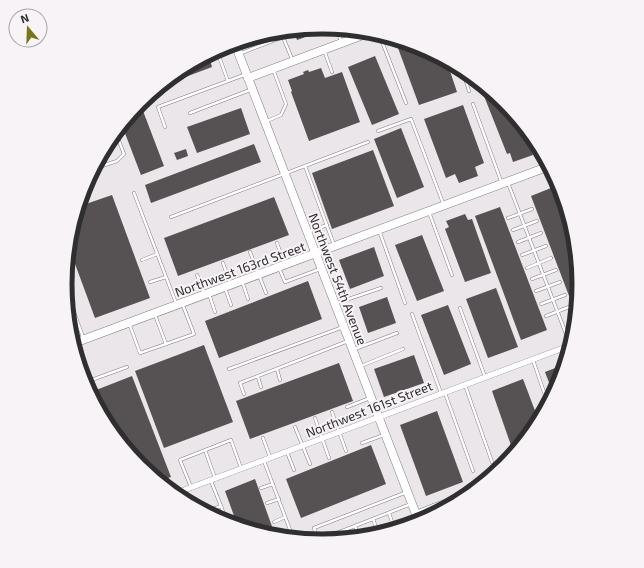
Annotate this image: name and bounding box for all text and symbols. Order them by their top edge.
north arrow [8,8,48,48]
text: N [19,11,31,26]
street label: Northwest 54th Avenue [305,211,371,347]
street label: Northwest 163rd Street [173,238,308,300]
street label: Northwest 161st Street [303,377,435,441]

